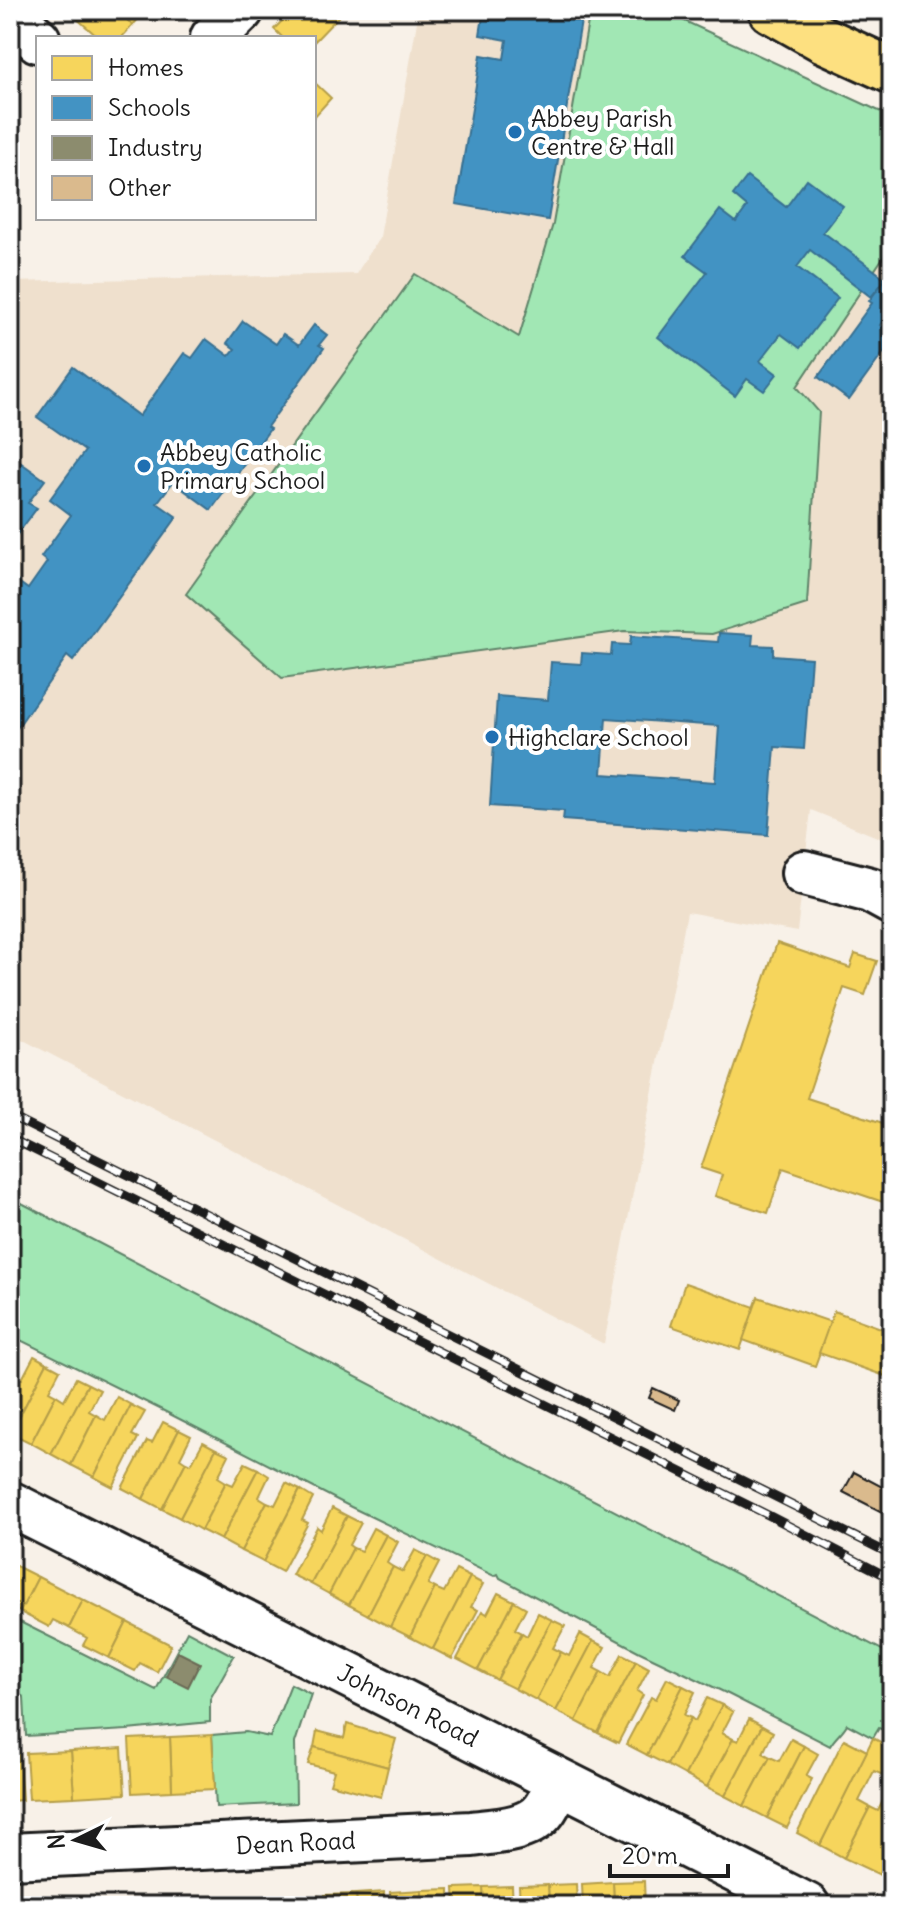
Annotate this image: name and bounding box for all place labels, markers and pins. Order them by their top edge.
place label: Abbey Parish Centre & Hall [531,103,674,161]
marker: Abbey Parish Centre & Hall [506,123,524,141]
place label: Abbey Catholic Primary School [160,437,325,495]
marker: Abbey Catholic Primary School [135,457,153,475]
place label: Highclare School [508,722,689,752]
marker: Highclare School [483,728,501,746]

